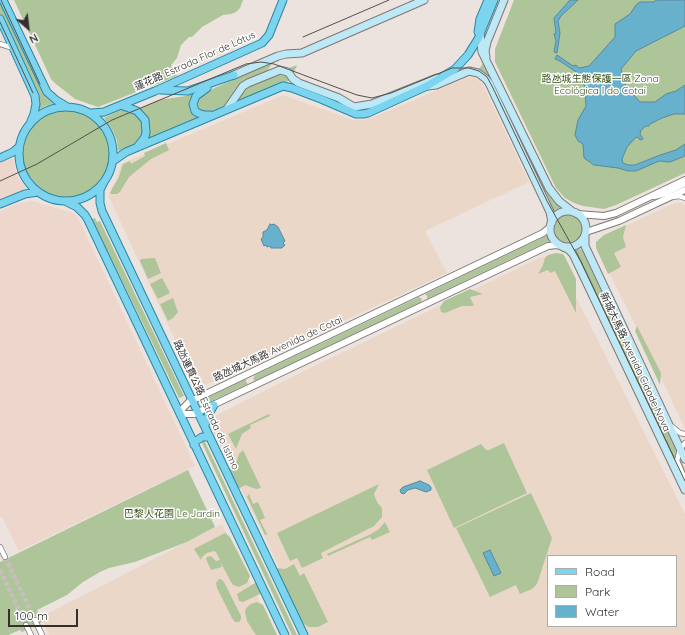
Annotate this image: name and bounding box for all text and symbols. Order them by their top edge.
north arrow [8,8,48,48]
street label: 蓮花路 Estrada Flor de Lótus [133,29,257,93]
text: N [27,31,40,47]
park label: 路氹城生態保護一區 Zona Ecológica I do Cotai [542,73,658,96]
street label: 新城大馬路 Avenida Cidade Nova [597,290,673,434]
street label: 路氹城大馬路 Avenida de Cotai [211,314,345,384]
street label: 路氹連貫公路 Estrada do Istmo [171,338,241,472]
park label: 巴黎人花園 Le Jardin [124,508,220,520]
legend [547,555,677,627]
text: Road [585,564,615,579]
text: Park [585,584,610,599]
scale bar [10,601,80,627]
text: Water [585,604,619,619]
text: 100 m [15,608,48,623]

